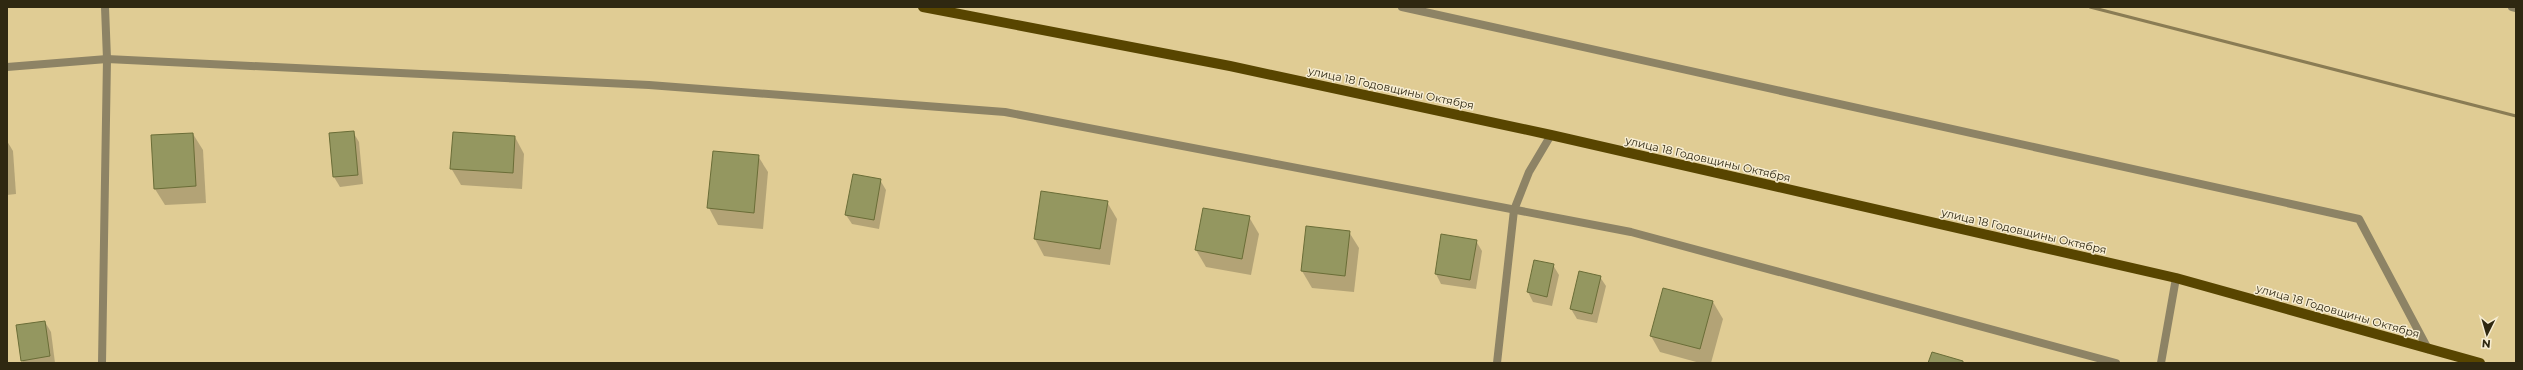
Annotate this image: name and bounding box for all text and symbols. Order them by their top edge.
street label: улица 18 Годовщины Октября [1306,63,1475,112]
street label: улица 18 Годовщины Октября [1623,133,1792,185]
street label: улица 18 Годовщины Октября [1939,205,2108,257]
street label: улица 18 Годовщины Октября [2254,281,2421,341]
north arrow [2467,314,2507,354]
text: N [2481,337,2491,351]

